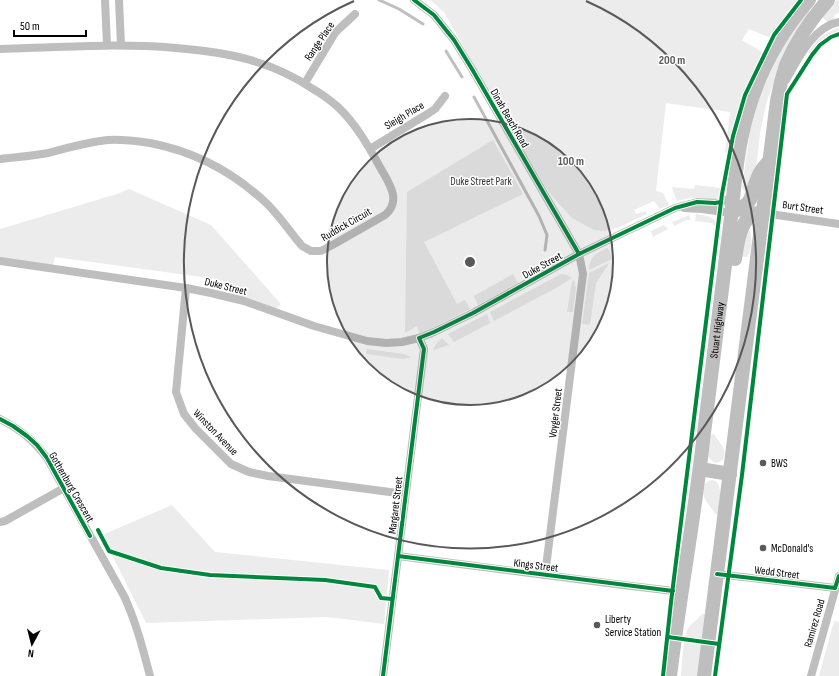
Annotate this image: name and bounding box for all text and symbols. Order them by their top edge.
scale bar [14,12,86,38]
text: 50 m [20,19,40,34]
street label: Range Place [302,19,337,63]
text: 200 m [659,53,685,68]
street label: Dinah Beach Road [488,87,532,150]
street label: Sleigh Place [382,99,426,132]
text: 100 m [558,154,584,169]
park label: Duke Street Park [450,175,512,188]
street label: Burt Street [782,198,825,217]
street label: Ruddick Circuit [319,204,374,244]
street label: Duke Street [520,249,565,282]
centre of rings [463,255,477,269]
street label: Duke Street [203,275,249,298]
street label: Stuart Highway [707,301,727,359]
street label: Voyger Street [546,387,565,439]
street label: Winston Avenue [190,407,241,458]
street label: Gothenburg Crescent [46,450,97,525]
place label: BWS [771,457,788,470]
marker: BWS [758,458,768,468]
street label: Margaret Street [386,475,406,535]
place label: McDonald's [771,542,813,555]
marker: McDonald's [758,543,768,553]
street label: Kings Street [513,556,560,575]
street label: Wedd Street [754,563,801,582]
street label: Ramirez Road [801,597,828,649]
place label: Liberty Service Station [605,613,661,639]
marker: Liberty Service Station [592,620,602,630]
north arrow [12,624,52,664]
text: N [27,647,35,660]

